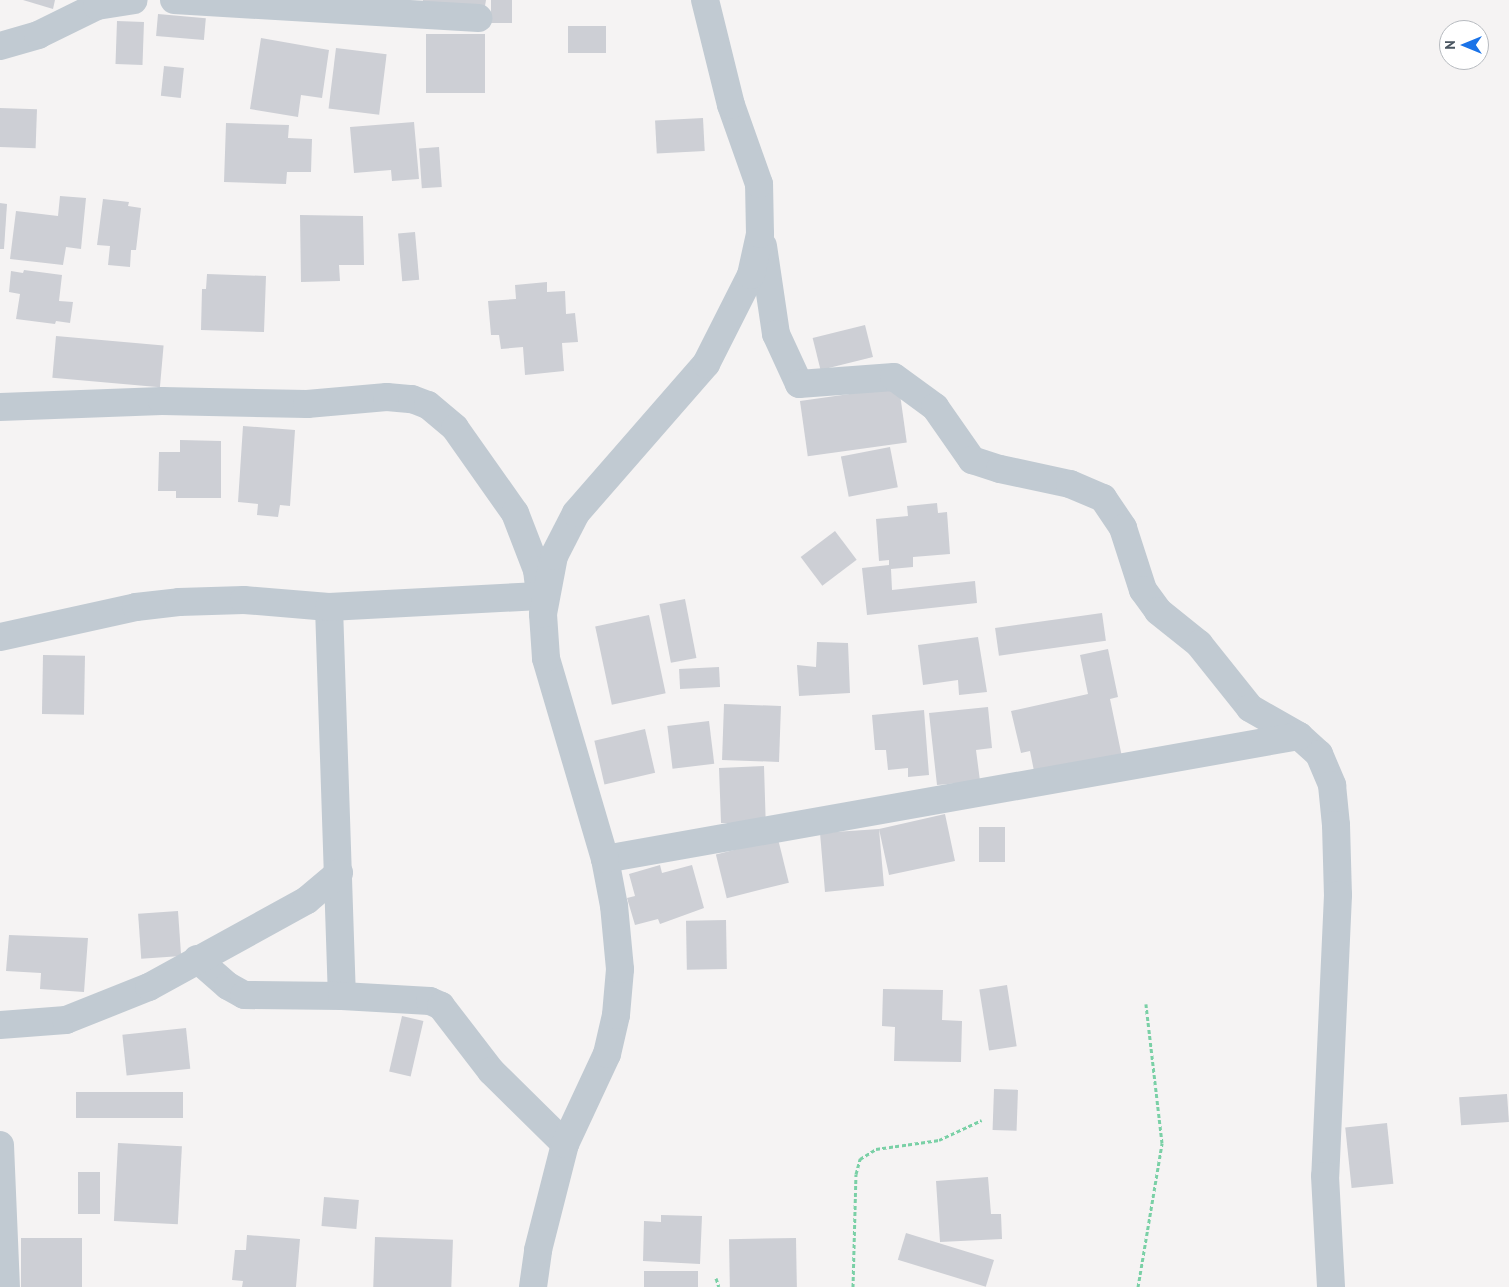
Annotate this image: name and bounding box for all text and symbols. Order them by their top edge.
north arrow [1439,20,1489,70]
text: N [1441,40,1459,50]

